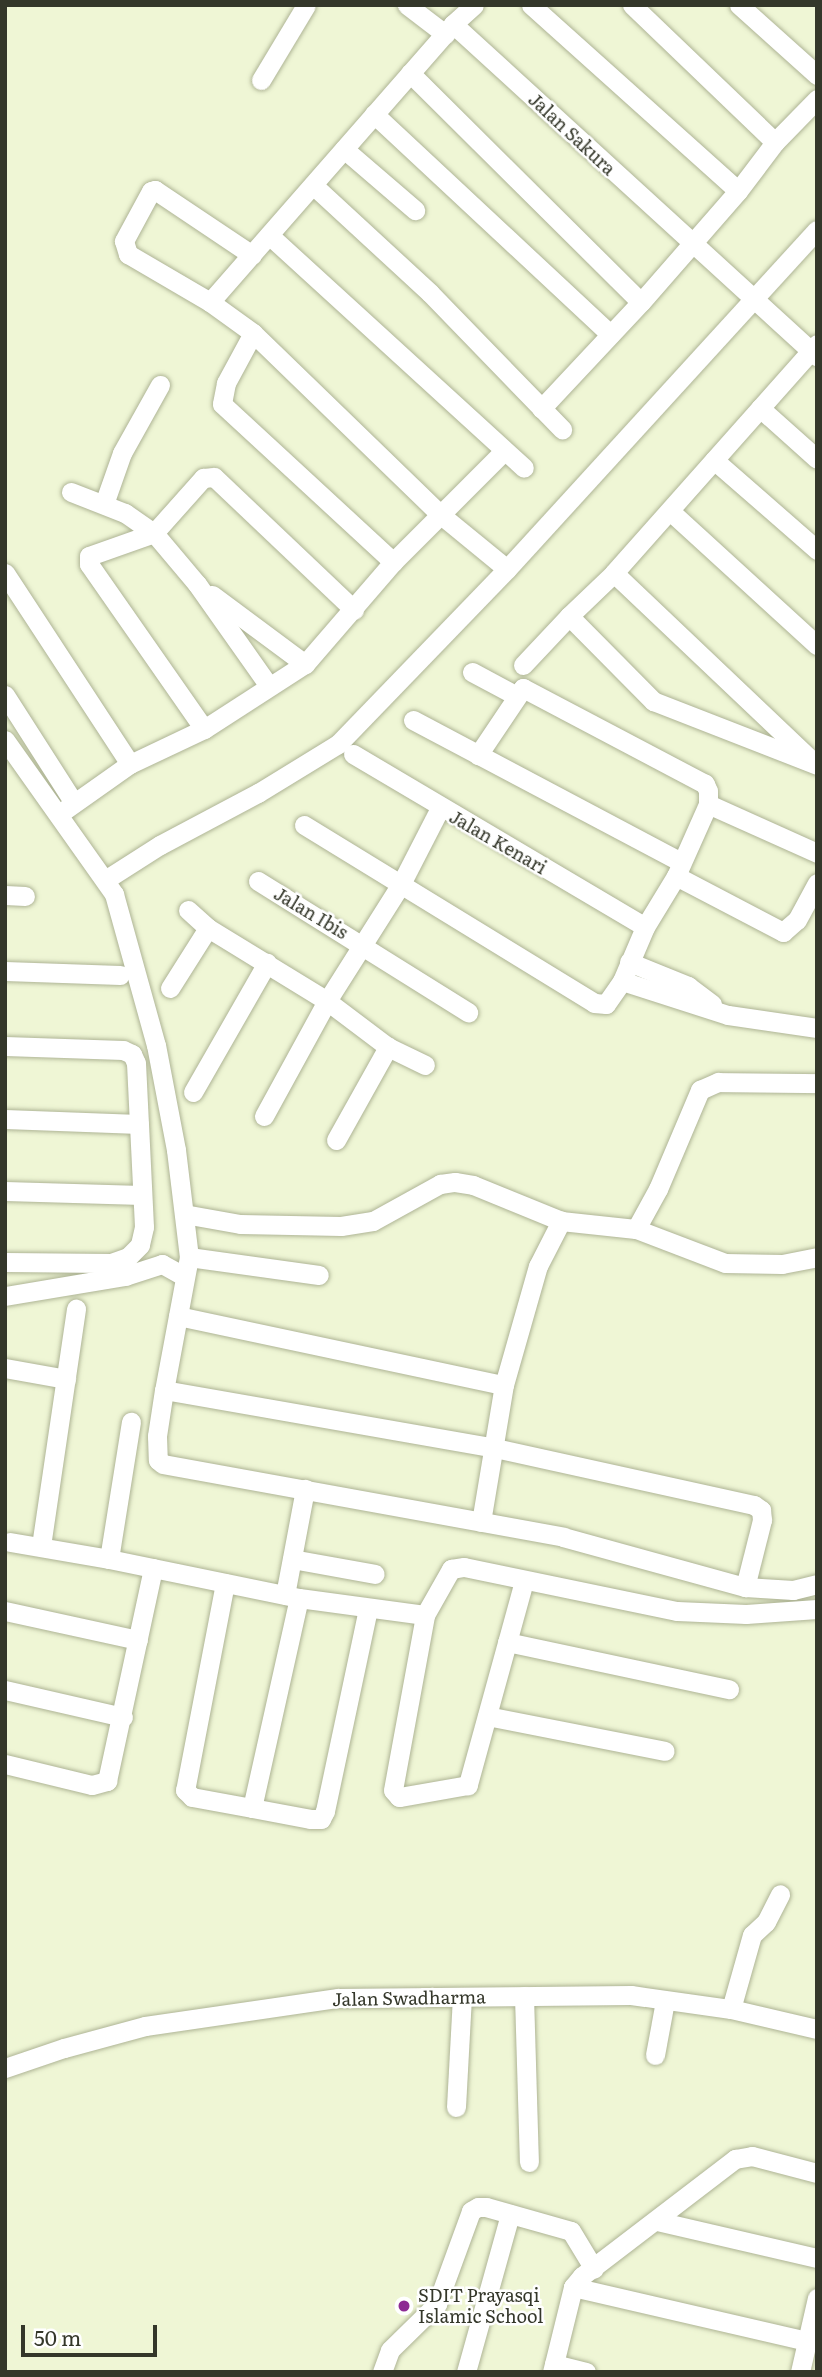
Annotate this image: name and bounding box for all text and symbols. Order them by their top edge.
street label: Jalan Sakura [524,88,620,180]
street label: Jalan Kenari [446,806,550,878]
street label: Jalan Ibis [270,882,352,944]
street label: Jalan Swadharma [332,1986,486,2010]
place label: SDIT Prayasqi Islamic School [418,2285,543,2328]
marker: SDIT Prayasqi Islamic School [396,2298,412,2314]
scale bar [24,2310,161,2354]
text: 50 m [34,2321,81,2352]

